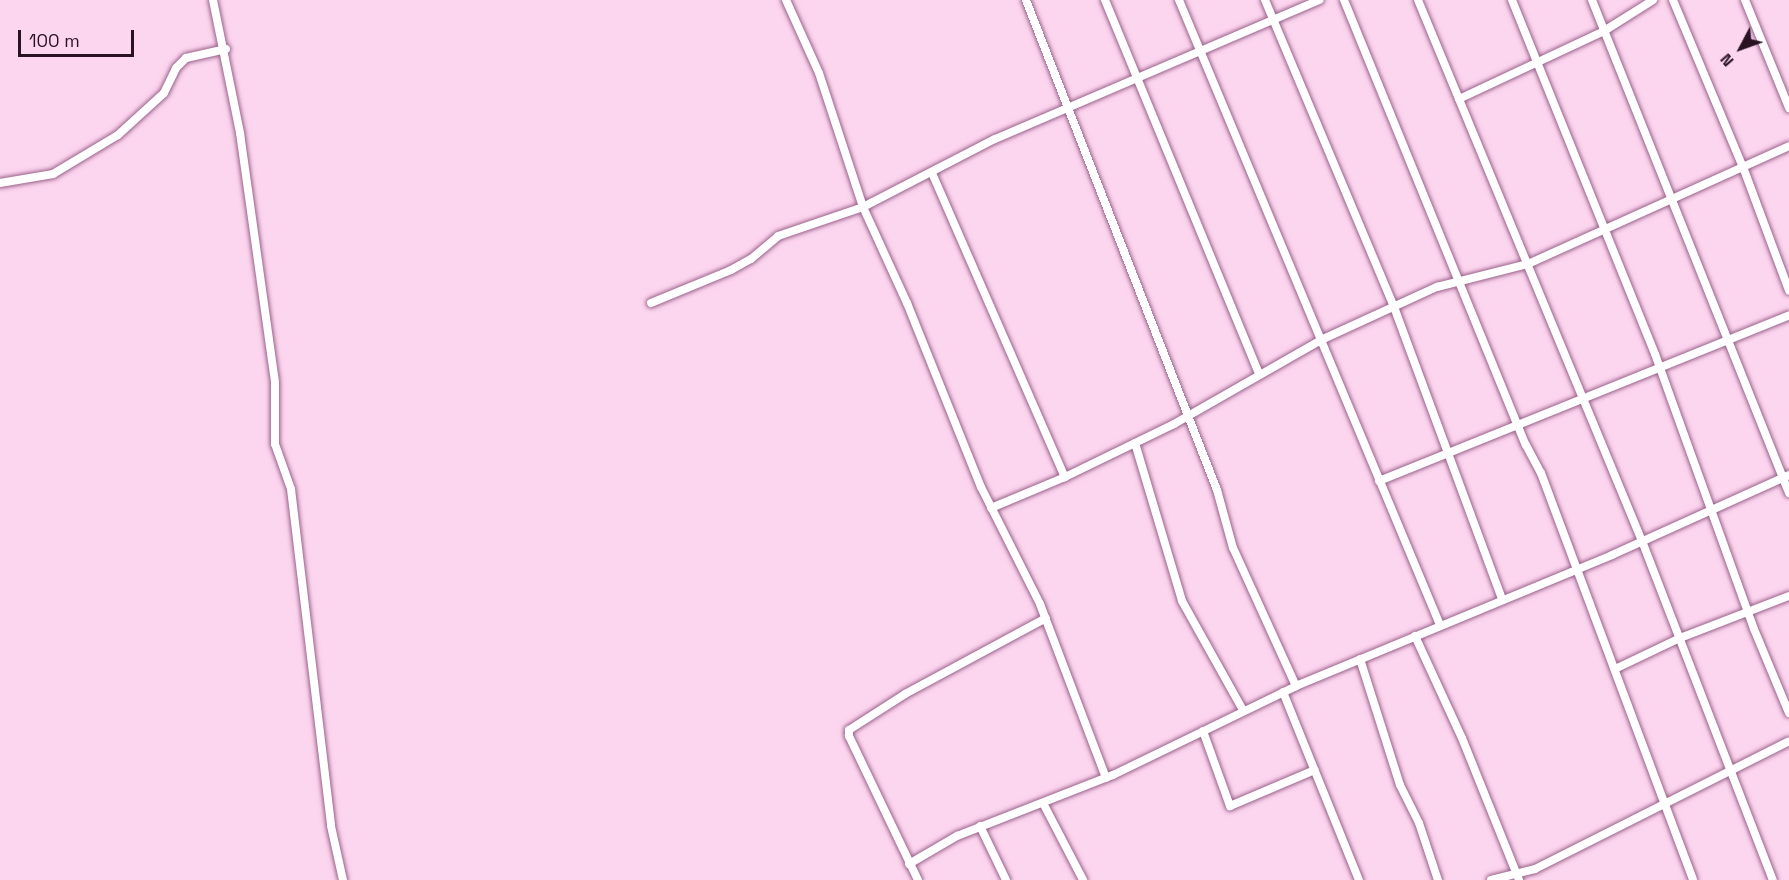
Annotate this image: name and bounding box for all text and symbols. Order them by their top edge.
scale bar [21,18,136,56]
north arrow [1711,18,1771,78]
text: 100 m [29,29,80,52]
text: N [1716,49,1738,71]

